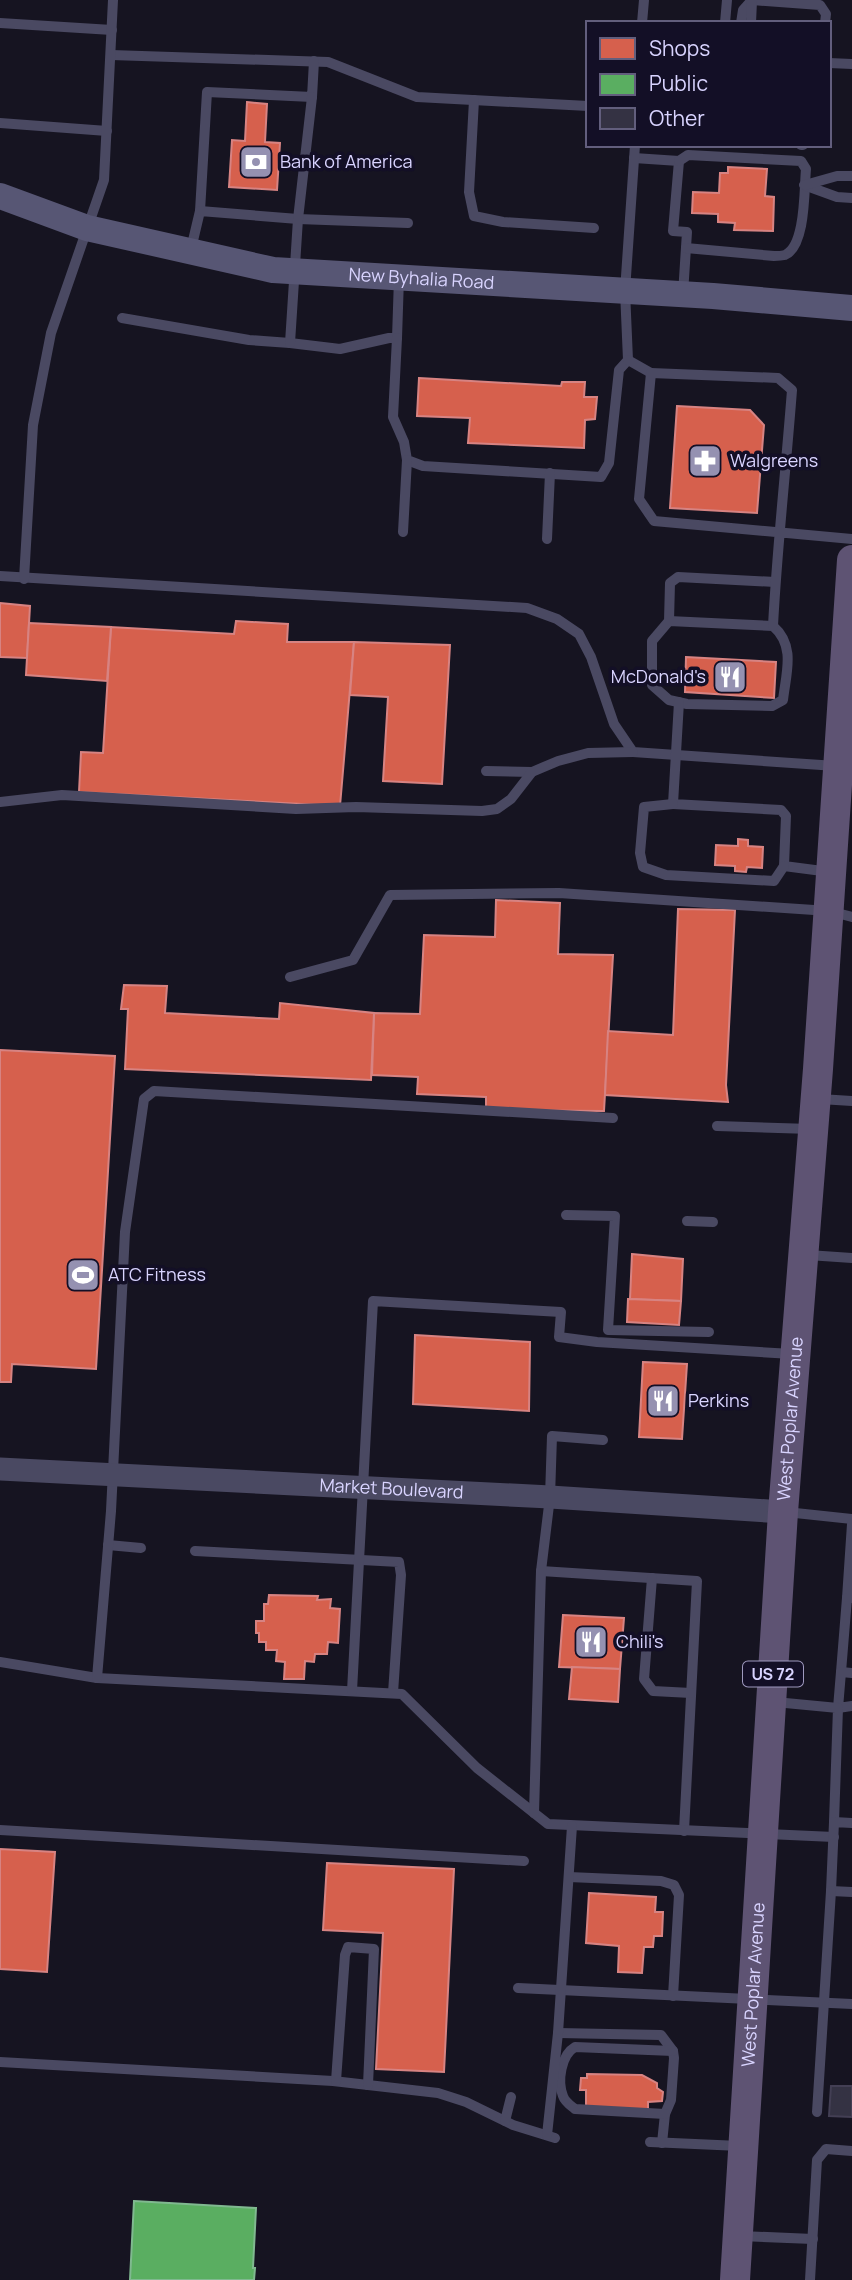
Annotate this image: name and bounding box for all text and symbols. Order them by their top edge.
legend [586,21,831,147]
text: Shops [649,34,710,62]
text: Public [649,69,708,97]
text: Other [649,104,705,132]
bank icon: Bank of America [237,143,275,181]
place label: Bank of America [280,149,413,173]
street label: New Byhalia Road [348,261,495,294]
pharmacy icon: Walgreens [686,442,724,480]
place label: Walgreens [730,448,818,472]
restaurant icon: McDonald's [711,658,749,696]
place label: McDonald's [611,664,706,688]
sports icon: ATC Fitness [64,1256,102,1294]
place label: ATC Fitness [108,1262,206,1286]
street label: West Poplar Avenue [771,1336,808,1502]
restaurant icon: Perkins [644,1382,682,1420]
place label: Perkins [688,1388,749,1412]
street label: Market Boulevard [319,1472,464,1504]
restaurant icon: Chili's [572,1623,610,1661]
place label: Chili's [616,1629,664,1653]
road number: US 72 [743,1662,803,1686]
street label: West Poplar Avenue [735,1902,770,2067]

